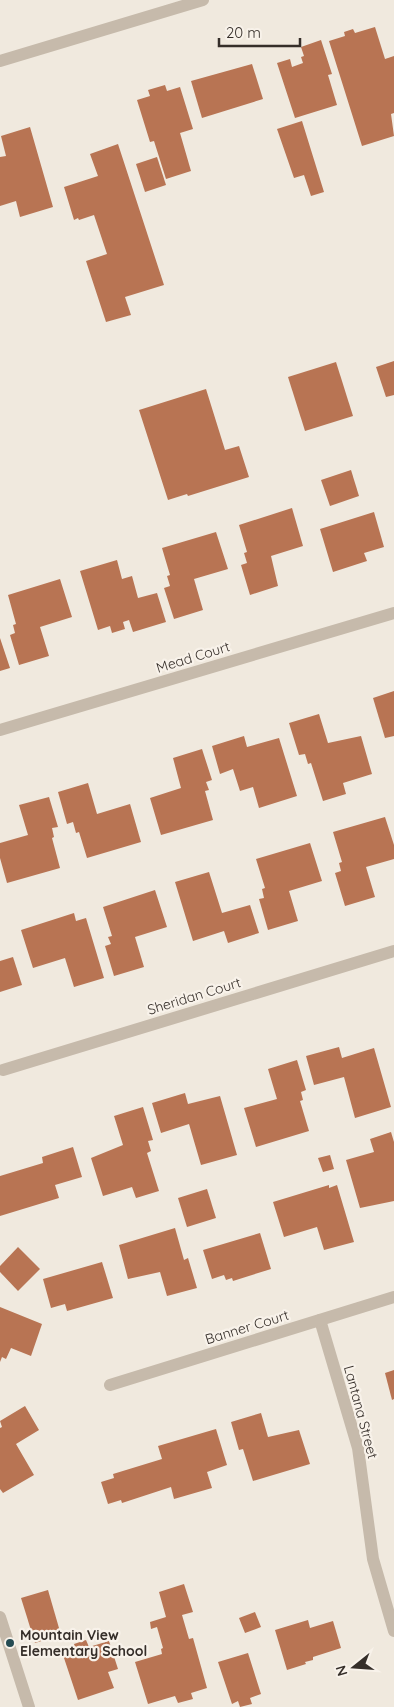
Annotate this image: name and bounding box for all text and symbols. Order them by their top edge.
scale bar [219,15,300,47]
text: 20 m [226,23,261,42]
street label: Mead Court [154,637,232,677]
street label: Sheridan Court [145,973,243,1019]
street label: Banner Court [203,1306,291,1348]
street label: Lantana Street [340,1363,382,1461]
place label: Mountain View Elementary School [20,1626,147,1660]
marker: Mountain View Elementary School [4,1637,16,1649]
north arrow [329,1642,379,1692]
text: N [331,1663,352,1678]

